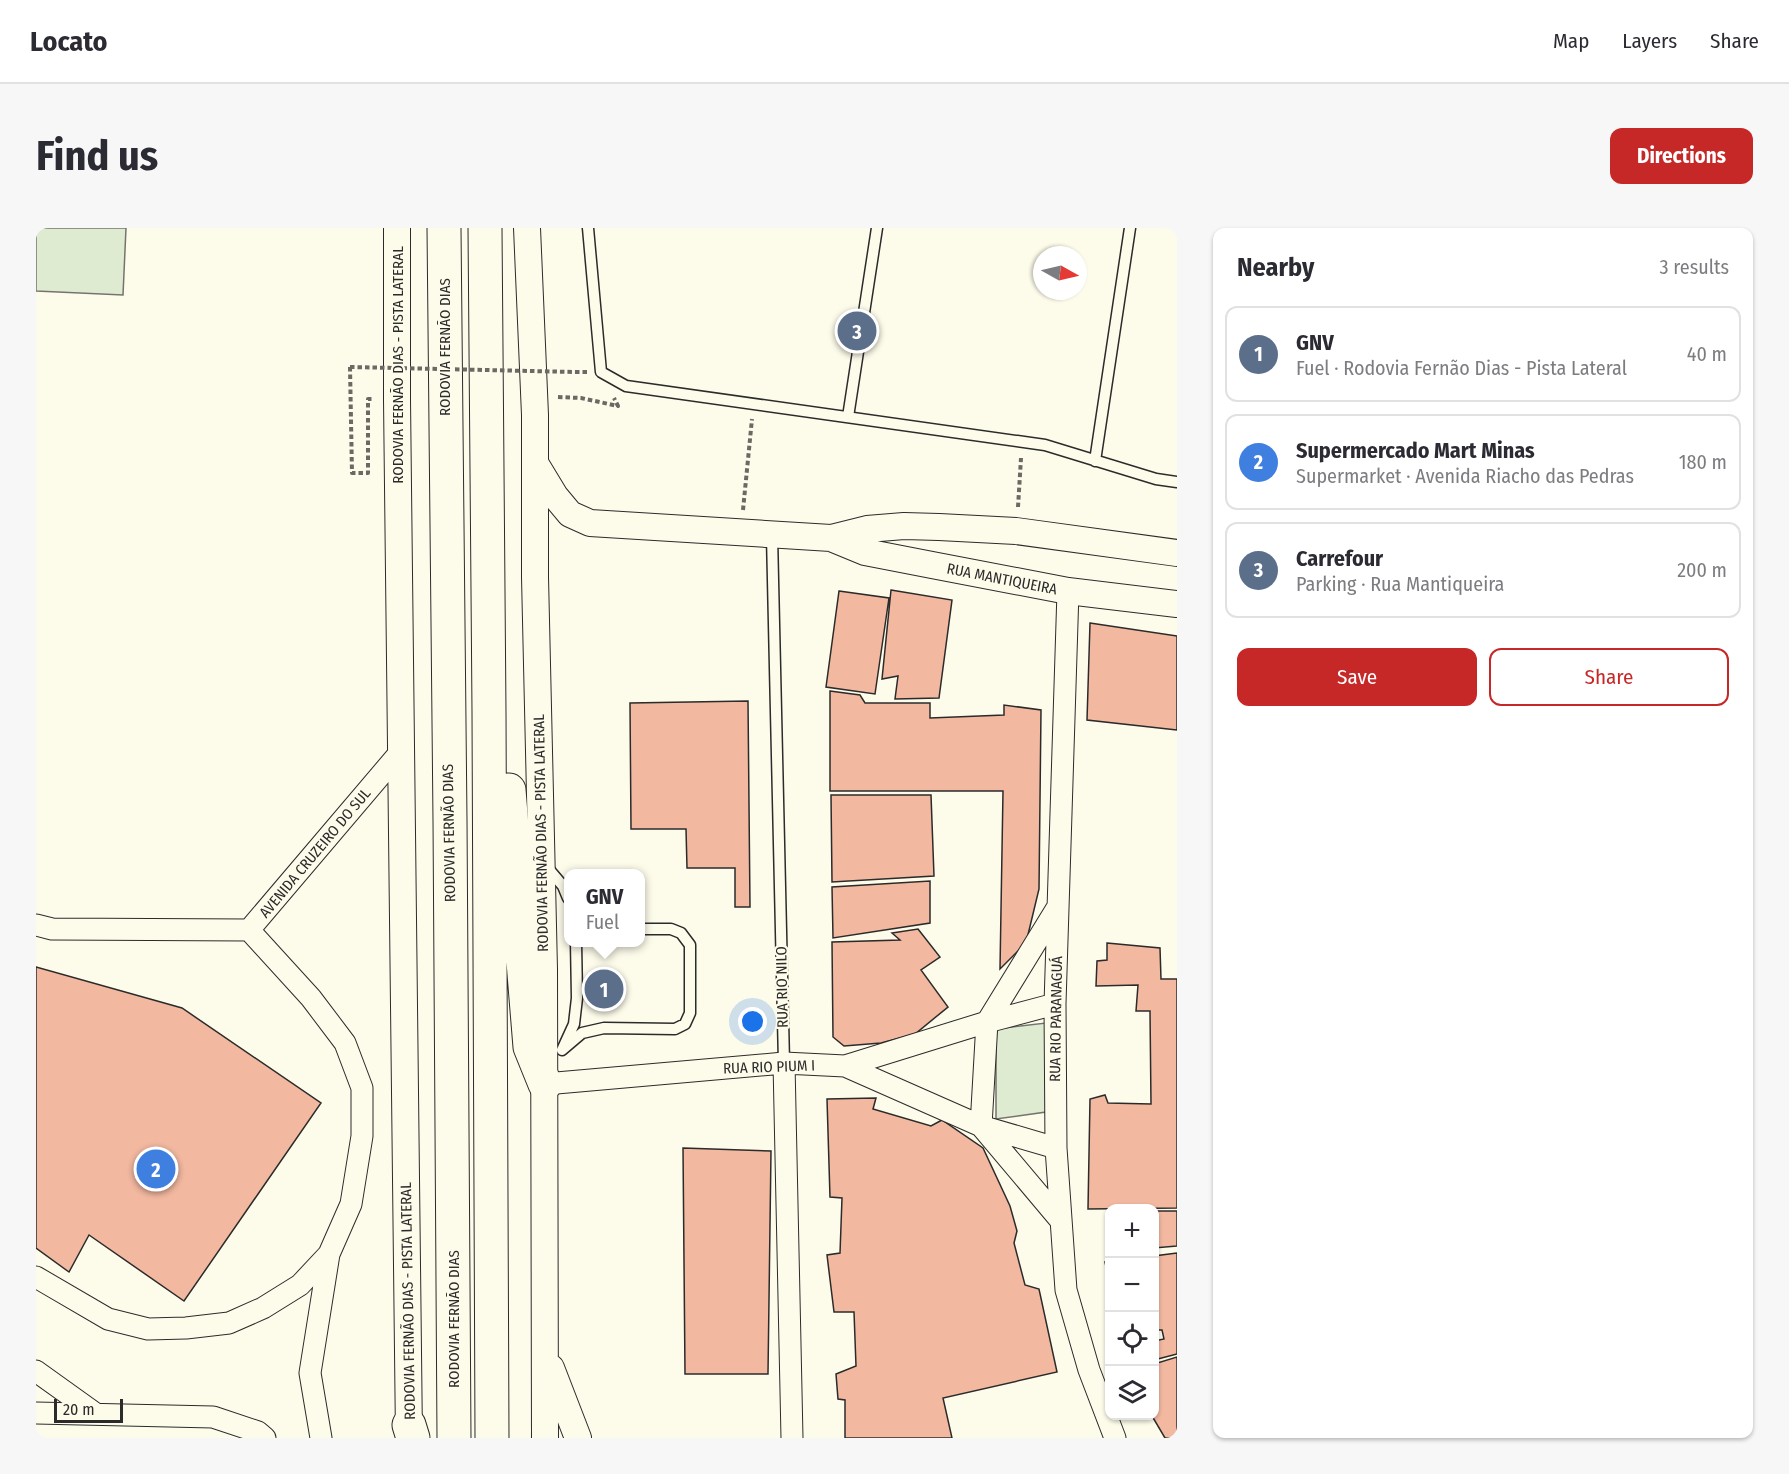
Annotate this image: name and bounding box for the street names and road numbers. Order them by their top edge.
street label: RODOVIA FERNÃO DIAS - PISTA LATERAL [389,246,407,484]
street label: RODOVIA FERNÃO DIAS [436,278,454,416]
street label: RUA MANTIQUEIRA [945,559,1059,599]
street label: RODOVIA FERNÃO DIAS - PISTA LATERAL [530,714,552,952]
street label: RODOVIA FERNÃO DIAS [439,764,459,902]
street label: AVENIDA CRUZEIRO DO SUL [256,784,375,921]
street label: RUA RIO NILO [772,946,792,1028]
street label: RUA RIO PARANAGUÁ [1046,956,1066,1082]
street label: RUA RIO PIUM I [723,1056,815,1078]
street label: RODOVIA FERNÃO DIAS - PISTA LATERAL [397,1182,419,1420]
street label: RODOVIA FERNÃO DIAS [445,1250,463,1388]

